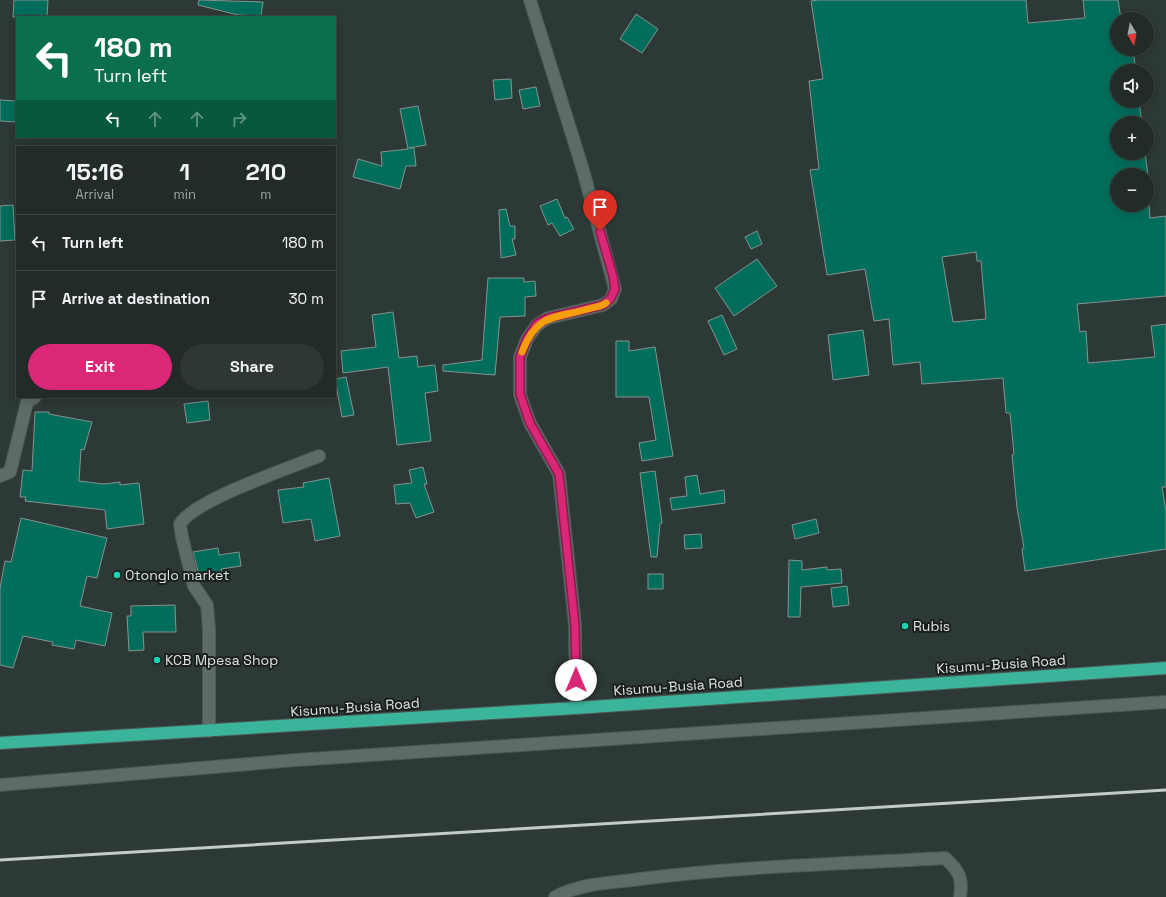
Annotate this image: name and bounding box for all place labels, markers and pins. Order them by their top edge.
pin [583,190,617,231]
place label: Otonglo market [125,566,229,584]
marker: Otonglo market [112,570,122,580]
place label: Rubis [913,617,950,635]
marker: Rubis [900,621,910,631]
place label: KCB Mpesa Shop [165,651,278,669]
marker: KCB Mpesa Shop [152,655,162,665]

